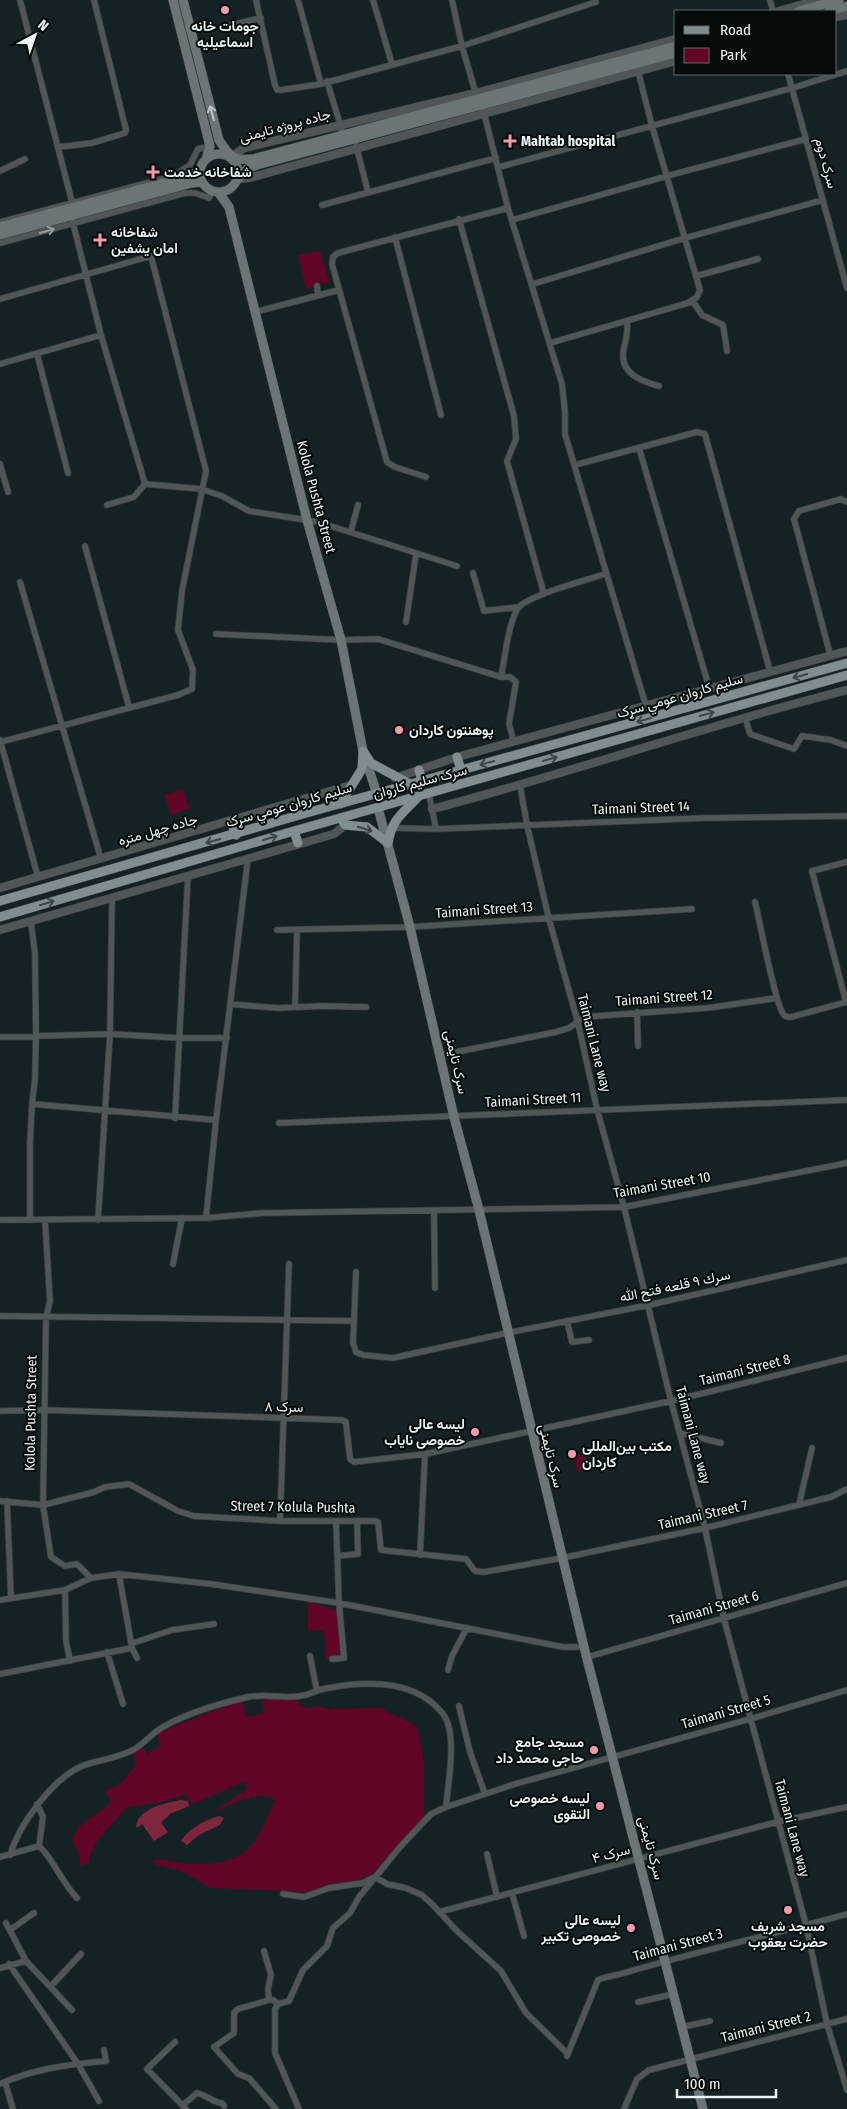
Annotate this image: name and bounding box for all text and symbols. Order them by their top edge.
marker: جومات خانه اسماعيليه [219,4,231,16]
north arrow [10,10,60,60]
legend [674,10,837,75]
text: N [34,16,52,35]
place label: جومات خانه اسماعيليه [191,18,259,51]
text: Road [720,21,751,39]
text: Park [720,46,747,64]
one-way arrow [207,106,216,122]
street label: جاده پروژه تایمنی [237,106,333,147]
place label: Mahtab hospital [521,133,615,150]
marker: Mahtab hospital [503,134,517,148]
street label: سرک دوم [811,136,841,190]
place label: شفاخانه خدمت [164,164,252,181]
marker: شفاخانه خدمت [146,165,160,179]
place label: شفاخانه امان یشفین [111,224,178,257]
one-way arrow [39,225,55,235]
marker: شفاخانه امان یشفین [93,233,107,247]
street label: Kolola Pushta Street [293,439,339,556]
street label: سلیم کاروان عومي سړک [615,670,746,725]
one-way arrow [792,672,808,682]
one-way arrow [698,709,714,719]
one-way arrow [636,716,652,725]
place label: پوهنتون کاردان [409,722,494,740]
marker: پوهنتون کاردان [393,724,405,736]
one-way arrow [542,753,558,763]
one-way arrow [479,759,495,769]
street label: سرک سلیم کاروان [371,761,469,803]
street label: سلیم کاروان عومي سړک [224,779,355,834]
street label: Taimani Street 14 [592,798,690,818]
street label: جاده چهل متره [116,811,200,850]
one-way arrow [357,824,373,834]
one-way arrow [262,833,278,843]
one-way arrow [205,837,221,846]
one-way arrow [38,897,54,907]
street label: Taimani Street 13 [435,898,533,922]
street label: Taimani Street 12 [615,986,713,1010]
street label: Taimani Lane way [574,992,615,1095]
street label: سرک تایمنی [440,1028,472,1096]
street label: Taimani Street 11 [484,1089,582,1111]
street label: Taimani Street 10 [612,1168,712,1202]
street label: سرك ٩ قلعه فتح الله [618,1266,732,1308]
street label: Taimani Street 8 [698,1351,792,1389]
street label: Kolola Pushta Street [21,1354,41,1471]
street label: Taimani Lane way [672,1384,714,1486]
street label: سرک ۸ [264,1398,304,1416]
place label: لیسه عالی خصوصی نایاب [384,1416,465,1449]
street label: سرک تایمنی [535,1422,567,1490]
marker: لیسه عالی خصوصی نایاب [469,1426,481,1438]
place label: مکتب بین‌المللی کاردان [582,1438,672,1471]
marker: مکتب بین‌المللی کاردان [566,1448,578,1460]
street label: Taimani Street 7 [657,1496,750,1534]
street label: Street 7 Kolula Pushta [230,1497,356,1517]
street label: Taimani Street 6 [667,1587,761,1629]
street label: Taimani Street 5 [679,1691,773,1733]
place label: مسجد جامع حاجی محمد داد [496,1734,584,1767]
marker: مسجد جامع حاجی محمد داد [588,1744,600,1756]
street label: Taimani Lane way [771,1777,813,1879]
place label: لیسه خصوصی التقوی [510,1790,590,1823]
marker: لیسه خصوصی التقوی [594,1800,606,1812]
street label: سرک تایمنی [634,1814,668,1882]
street label: سرک ۴ [590,1841,632,1867]
marker: مسجد شریف حضرت یعقوب [782,1904,794,1916]
place label: لیسه عالی خصوصی تکبیر [540,1912,621,1945]
place label: مسجد شریف حضرت یعقوب [748,1918,828,1951]
marker: لیسه عالی خصوصی تکبیر [625,1922,637,1934]
street label: Taimani Street 3 [631,1925,725,1965]
street label: Taimani Street 2 [719,2008,813,2046]
scale bar [677,2066,776,2098]
text: 100 m [684,2075,721,2093]

